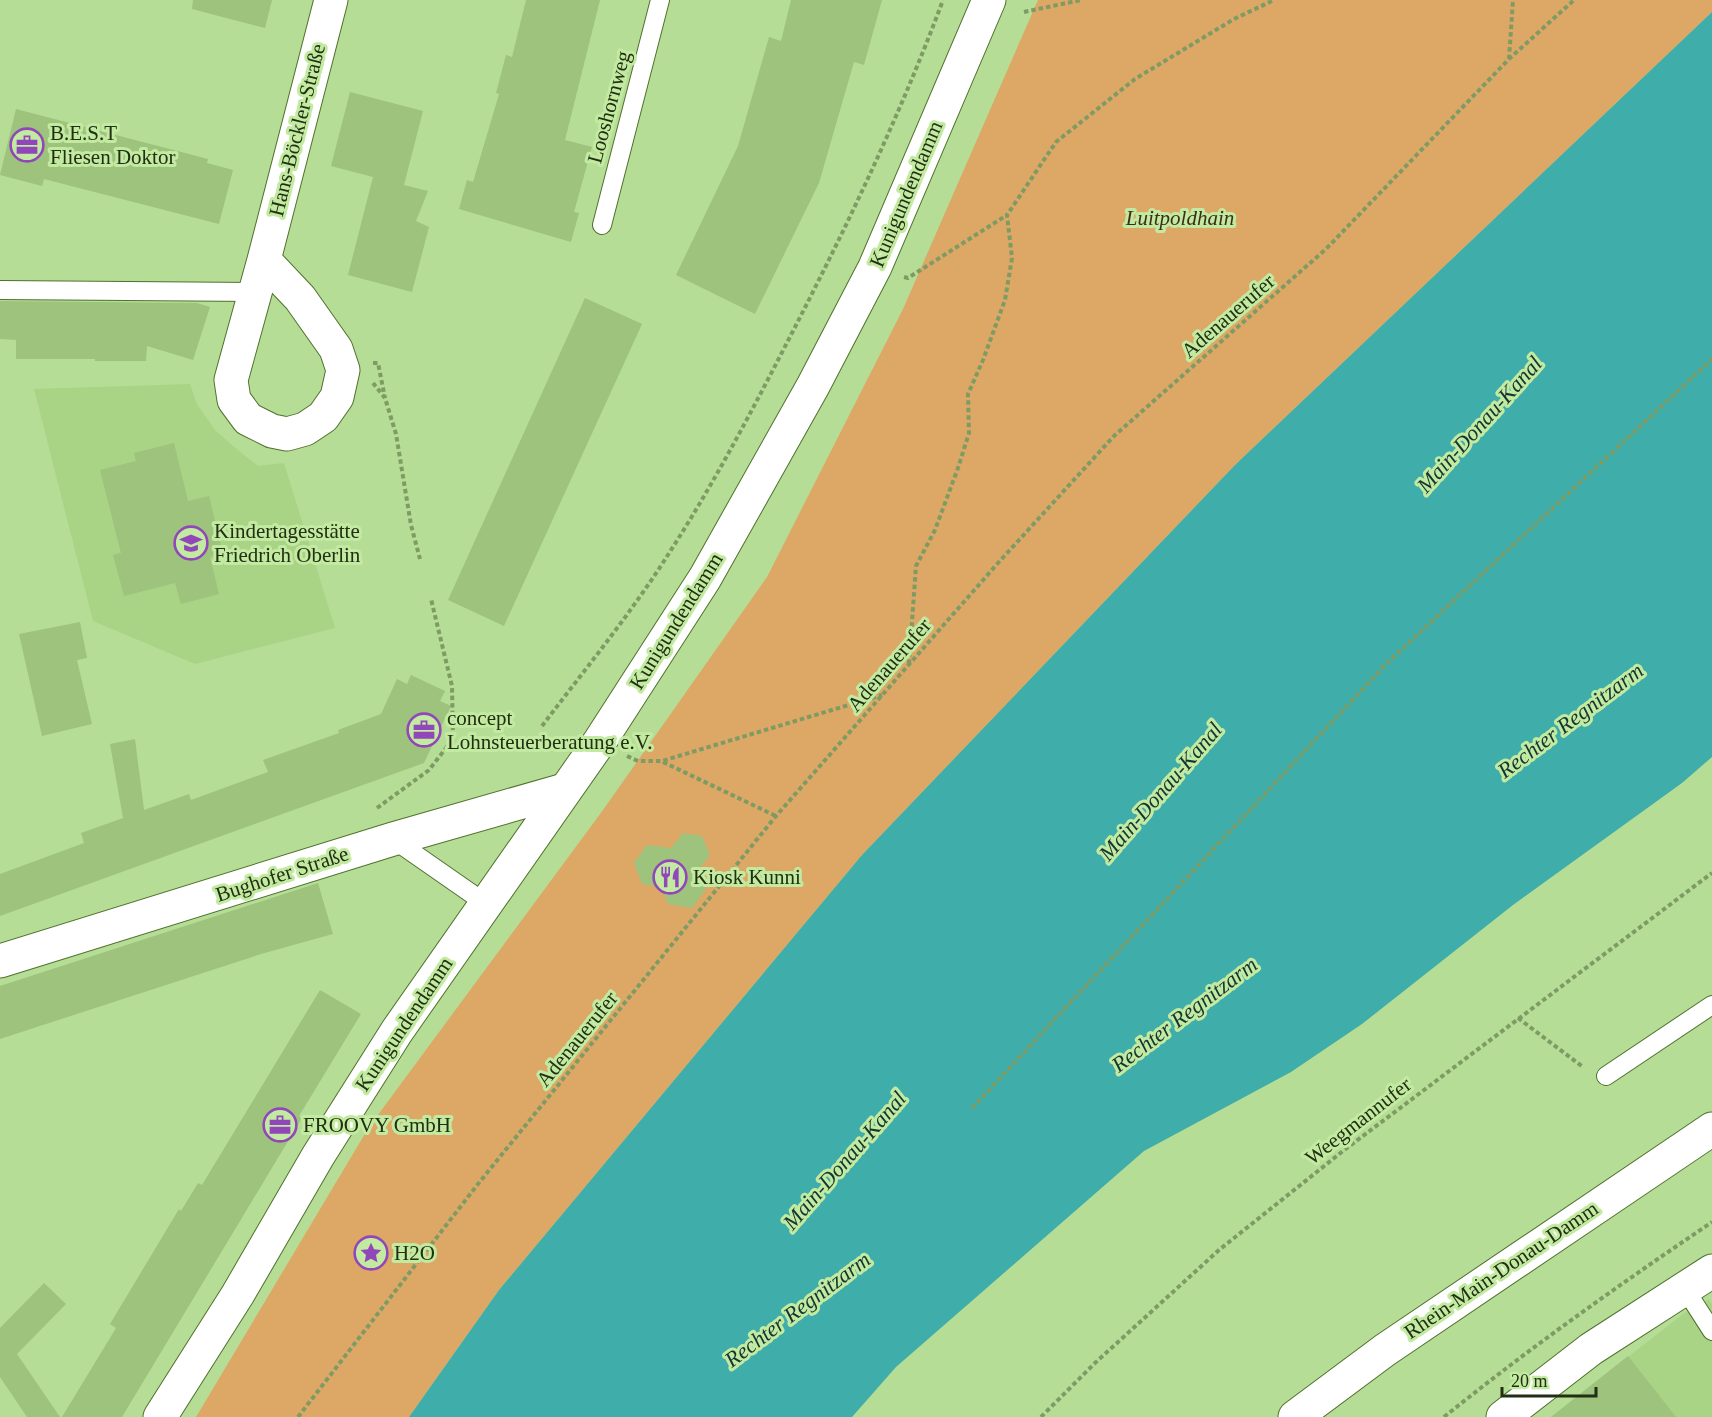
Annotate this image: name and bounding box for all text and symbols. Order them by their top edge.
street label: Hans-Böckler-Straße [264,41,330,219]
street label: Looshornweg [582,48,636,166]
street label: Kunigundendamm [864,117,948,271]
place label: B.E.S.T Fliesen Doktor [50,121,175,169]
office icon: B.E.S.T Fliesen Doktor [9,127,45,163]
park label: Luitpoldhain [1125,206,1234,230]
street label: Adenauerufer [1177,269,1279,363]
water label: Main-Donau-Kanal [1411,351,1547,498]
place label: Kindertagesstätte Friedrich Oberlin [214,519,361,567]
school or university icon: Kindertagesstätte Friedrich Oberlin [173,525,209,561]
street label: Kunigundendamm [624,548,728,694]
street label: Adenauerufer [842,614,936,716]
water label: Rechter Regnitzarm [1492,658,1648,784]
place label: concept Lohnsteuerberatung e.V. [447,706,652,754]
office icon: concept Lohnsteuerberatung e.V. [406,712,442,748]
water label: Main-Donau-Kanal [1093,717,1227,866]
street label: Bughofer Straße [213,841,351,907]
restaurant icon: Kiosk Kunni [652,859,688,895]
place label: Kiosk Kunni [693,865,801,889]
street label: Kunigundendamm [350,952,458,1096]
water label: Rechter Regnitzarm [1106,952,1262,1078]
street label: Adenauerufer [531,987,623,1091]
street label: Weegmannufer [1300,1072,1416,1170]
water label: Main-Donau-Kanal [777,1086,911,1235]
office icon: FROOVY GmbH [262,1107,298,1143]
place label: FROOVY GmbH [303,1113,451,1137]
street label: Rhein-Main-Donau-Damm [1400,1196,1602,1344]
place icon: H2O [353,1235,389,1271]
place label: H2O [394,1241,435,1265]
water label: Rechter Regnitzarm [719,1247,875,1373]
scale bar [1502,1360,1596,1398]
text: 20 m [1511,1371,1548,1391]

